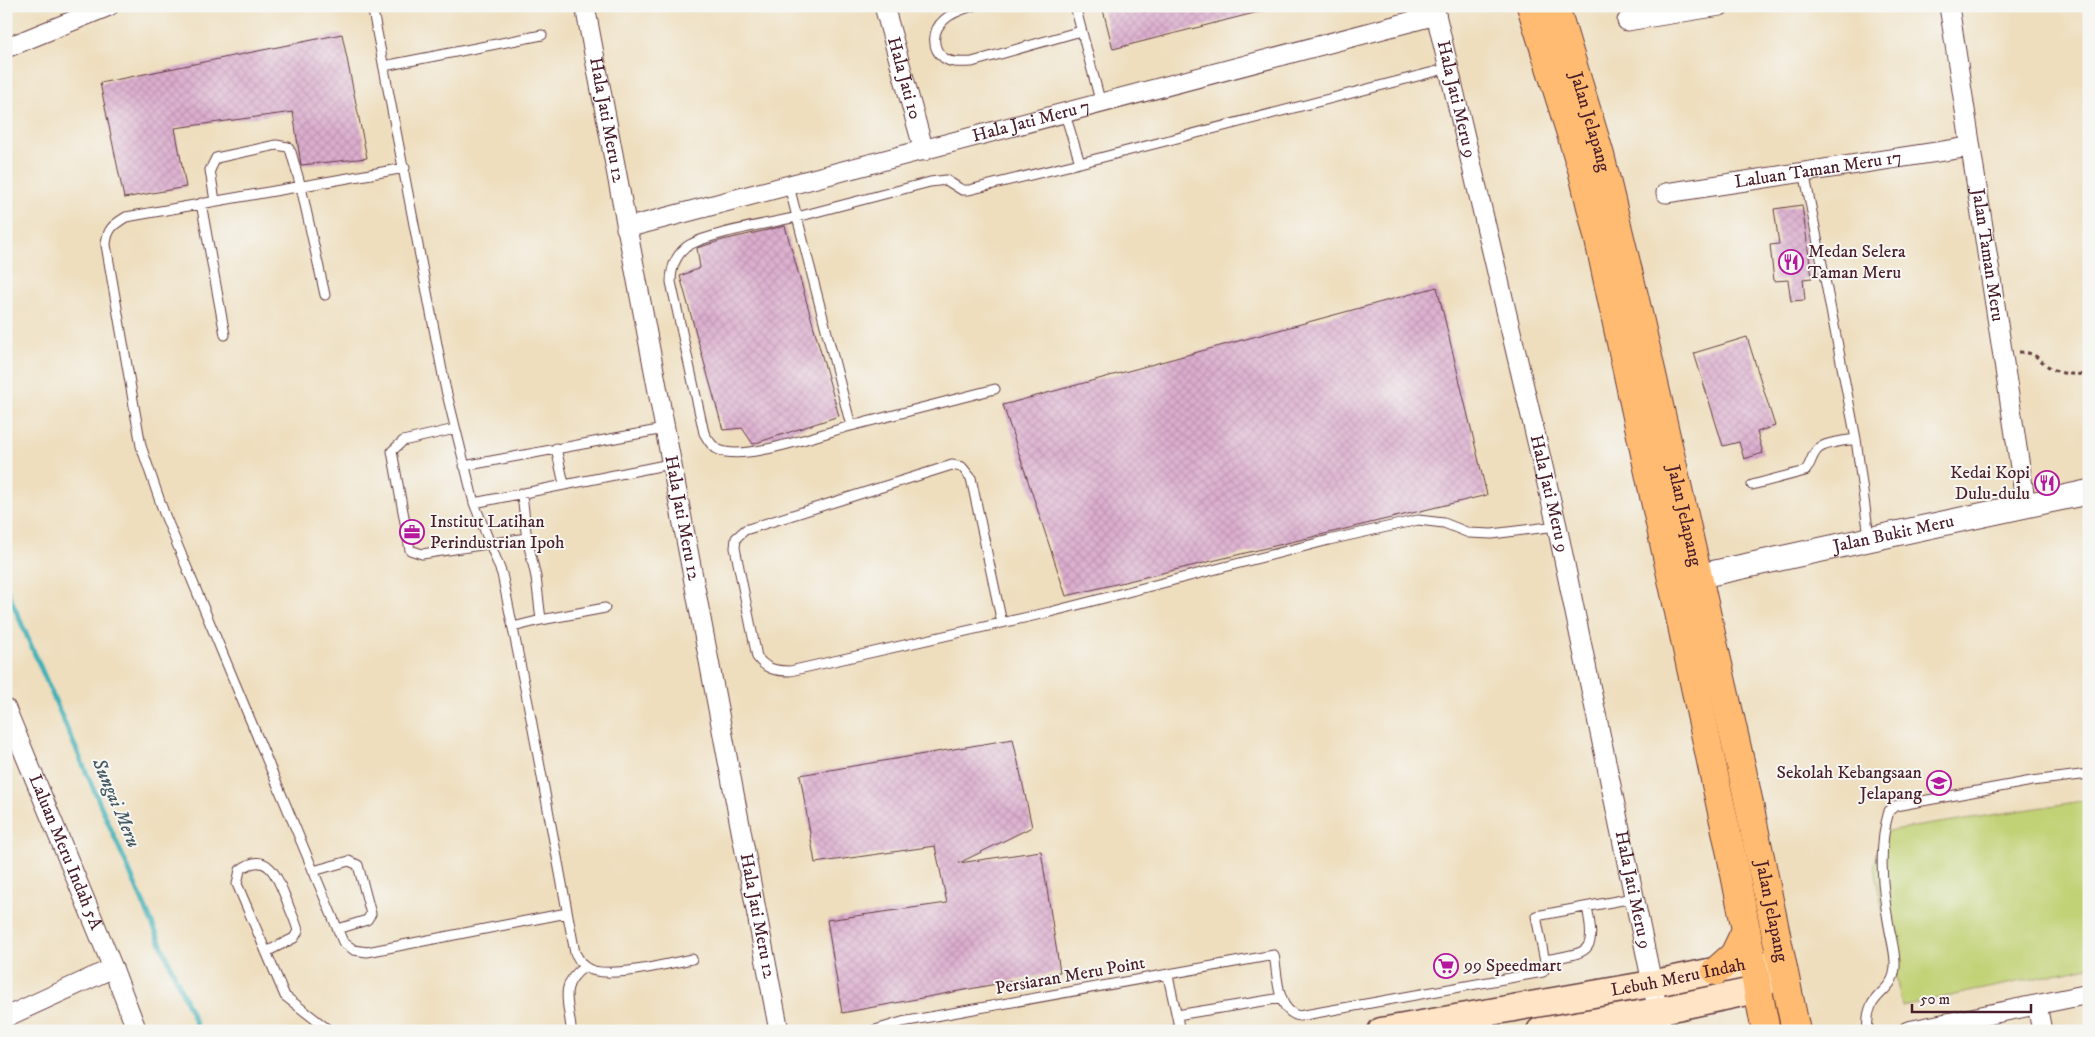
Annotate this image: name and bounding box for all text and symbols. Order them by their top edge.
street label: Hala Jati 10 [882,35,926,122]
street label: Hala Jati Meru 9 [1432,38,1481,161]
street label: Hala Jati Meru 12 [584,56,629,184]
street label: Jalan Jelapang [1564,67,1615,174]
street label: Hala Jati Meru 7 [970,95,1092,147]
street label: Laluan Taman Meru 17 [1733,146,1903,193]
street label: Jalan Taman Meru [1966,185,2008,323]
place label: Medan Selera Taman Meru [1808,241,1906,284]
restaurant icon: Medan Selera Taman Meru [1778,249,1804,275]
street label: Hala Jati Meru 9 [1525,432,1573,555]
street label: Hala Jati Meru 12 [659,454,705,582]
street label: Jalan Jelapang [1661,461,1706,569]
place label: Kedai Kopi Dulu-dulu [1950,462,2030,505]
restaurant icon: Kedai Kopi Dulu-dulu [2034,470,2060,496]
street label: Jalan Bukit Meru [1829,510,1956,558]
place label: Institut Latihan Perindustrian Ipoh [430,511,565,554]
office icon: Institut Latihan Perindustrian Ipoh [399,519,425,545]
water label: Sungai Meru [87,754,145,851]
place label: Sekolah Kebangsaan Jelapang [1776,762,1923,805]
school or university icon: Sekolah Kebangsaan Jelapang [1926,770,1952,796]
street label: Laluan Meru Indah 5A [23,771,107,934]
street label: Hala Jati Meru 9 [1610,829,1656,951]
street label: Hala Jati Meru 12 [735,852,780,980]
street label: Jalan Jelapang [1750,857,1792,964]
street label: Persiaran Meru Point [993,952,1147,1000]
supermarket icon: 99 Speedmart [1433,953,1459,979]
street label: Lebuh Meru Indah [1609,954,1748,1002]
place label: 99 Speedmart [1463,955,1562,977]
scale bar [1912,982,2031,1014]
text: 50 m [1920,990,1950,1009]

